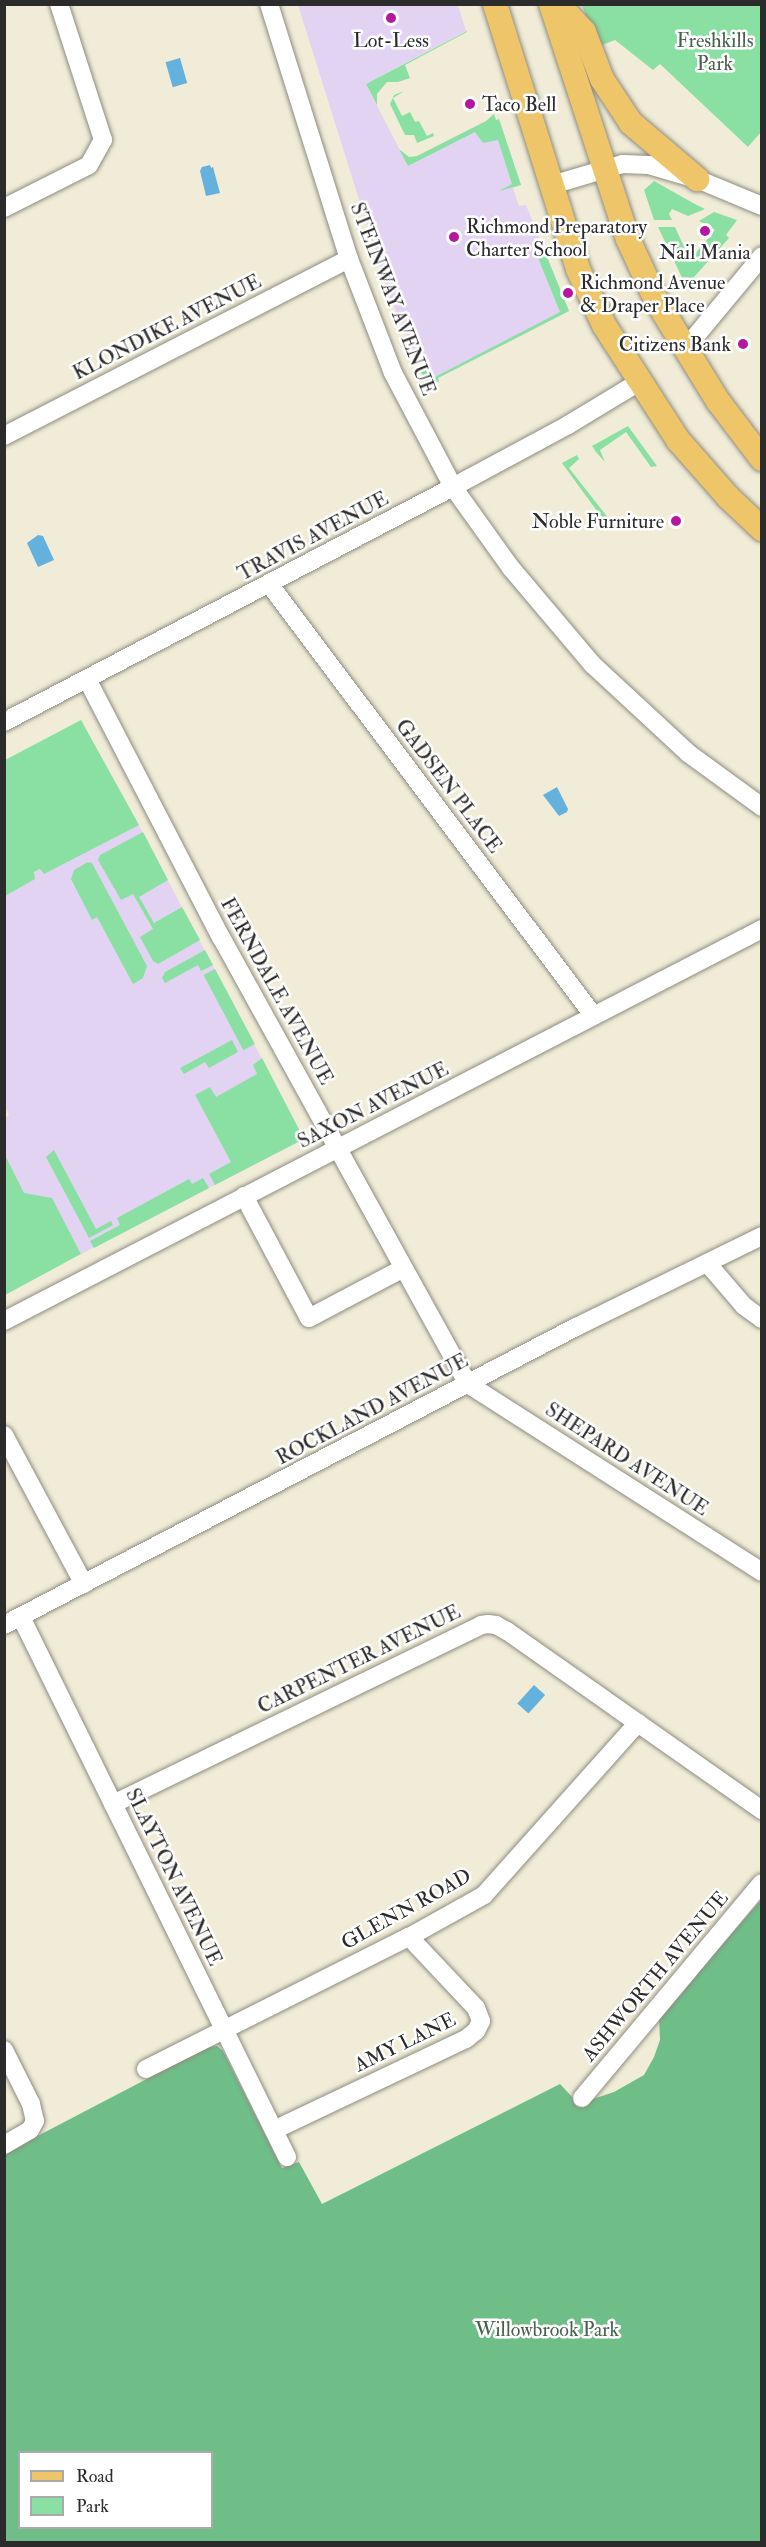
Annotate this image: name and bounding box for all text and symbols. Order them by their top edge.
marker: Lot-Less [384,11,398,25]
place label: Lot-Less [353,28,429,52]
park label: Freshkills Park [676,28,754,75]
place label: Taco Bell [482,92,556,116]
marker: Taco Bell [463,97,477,111]
street label: STEINWAY AVENUE [345,199,441,399]
place label: Richmond Preparatory Charter School [466,214,647,261]
marker: Nail Mania [698,224,712,238]
marker: Richmond Preparatory Charter School [447,230,461,244]
place label: Nail Mania [659,240,751,264]
street label: KLONDIKE AVENUE [69,269,265,385]
place label: Richmond Avenue & Draper Place [580,270,725,317]
marker: Richmond Avenue & Draper Place [561,286,575,300]
place label: Citizens Bank [619,332,731,356]
marker: Citizens Bank [736,337,750,351]
street label: TRAVIS AVENUE [234,486,392,586]
place label: Noble Furniture [532,509,664,533]
marker: Noble Furniture [669,514,683,528]
street label: GADSEN PLACE [391,714,507,858]
street label: FERNDALE AVENUE [216,893,338,1089]
street label: SAXON AVENUE [294,1057,452,1153]
street label: ROCKLAND AVENUE [272,1348,472,1470]
street label: SHEPARD AVENUE [541,1397,713,1521]
street label: CARPENTER AVENUE [254,1599,464,1719]
street label: SLAYTON AVENUE [121,1784,227,1970]
street label: GLENN ROAD [337,1863,475,1955]
street label: ASHWORTH AVENUE [577,1886,733,2066]
street label: AMY LANE [350,2007,460,2077]
park label: Willowbrook Park [475,2317,619,2341]
legend [18,2451,213,2529]
text: Road [76,2465,114,2488]
text: Park [76,2495,109,2518]

